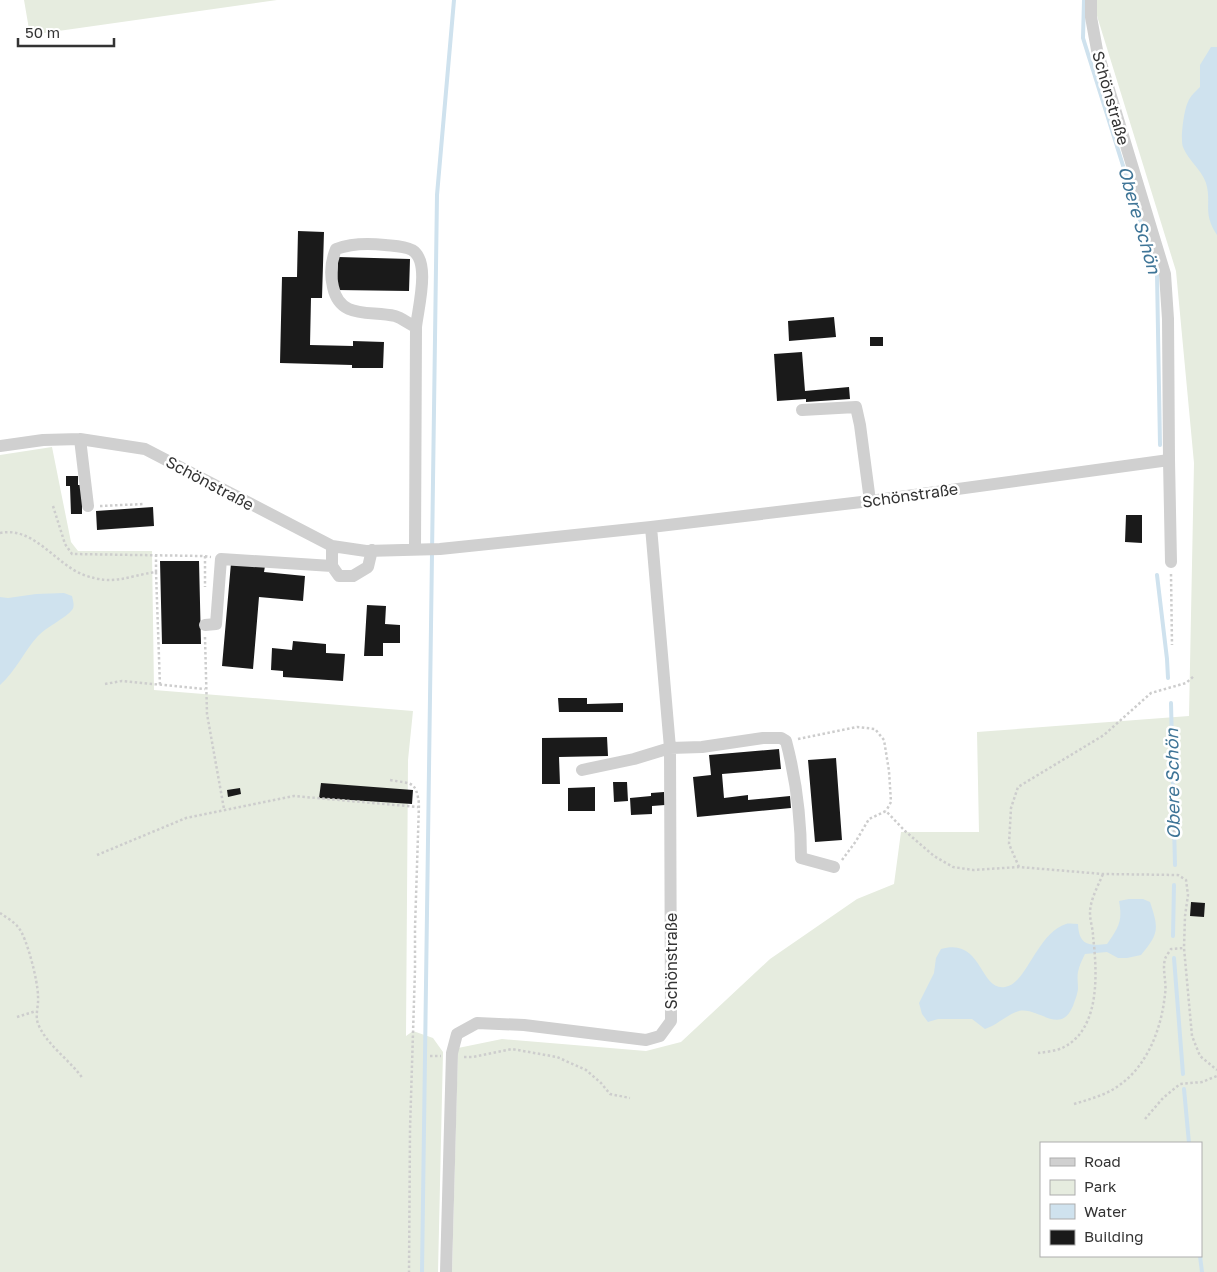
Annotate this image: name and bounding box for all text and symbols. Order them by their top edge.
scale bar [18,15,114,47]
text: 50 m [25,23,60,41]
street label: Schönstraße [1088,49,1134,147]
water label: Obere Schön [1114,163,1166,277]
street label: Schönstraße [163,451,257,515]
street label: Schönstraße [861,478,959,512]
water label: Obere Schön [1160,727,1184,840]
street label: Schönstraße [661,913,681,1009]
legend [1040,1142,1202,1257]
text: Road [1084,1152,1121,1170]
text: Park [1084,1177,1117,1195]
text: Water [1084,1202,1127,1220]
text: Building [1084,1227,1144,1245]

